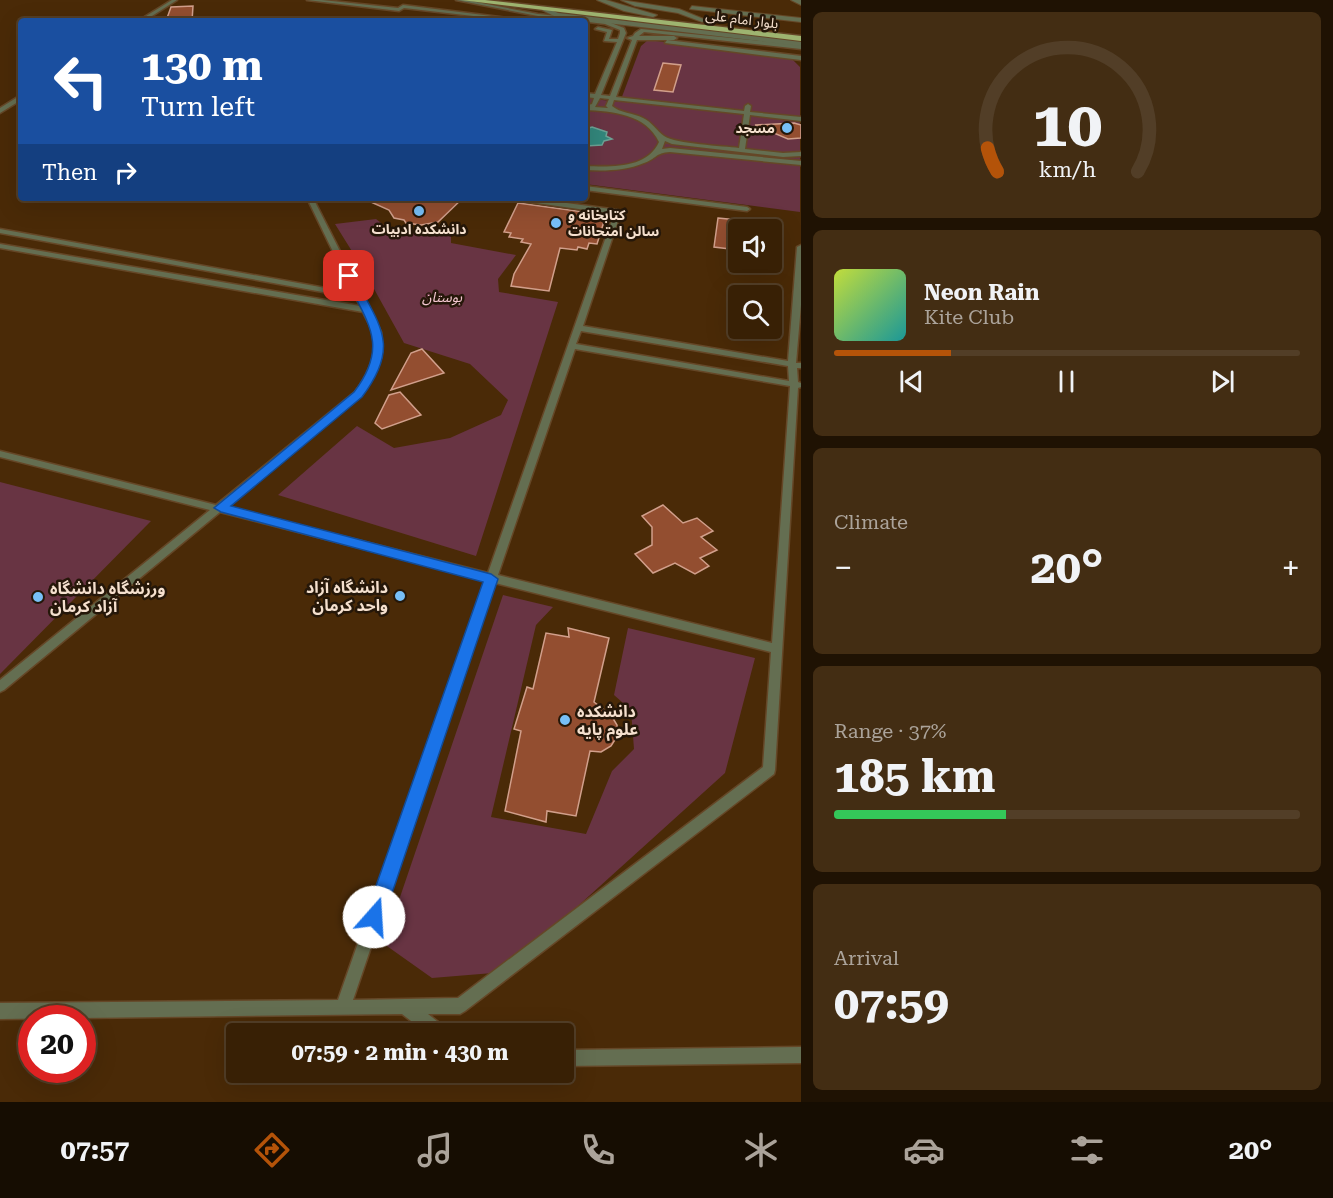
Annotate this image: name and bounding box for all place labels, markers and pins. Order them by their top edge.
place label: مسجد [735,120,775,136]
marker: مسجد [780,121,794,135]
marker: دانشکده ادبیات [412,204,426,218]
place label: کتابخانه و سالن امتحانات [568,207,659,239]
marker: کتابخانه و سالن امتحانات [549,216,563,230]
place label: دانشکده ادبیات [371,221,467,237]
pin [323,250,374,301]
place label: دانشگاه آزاد واحد کرمان [306,577,388,615]
place label: ورزشگاه دانشگاه آزاد کرمان [50,579,165,616]
marker: دانشگاه آزاد واحد کرمان [393,589,407,603]
marker: ورزشگاه دانشگاه آزاد کرمان [31,590,45,604]
place label: دانشکده علوم پایه [577,702,638,741]
marker: دانشکده علوم پایه [558,713,572,727]

